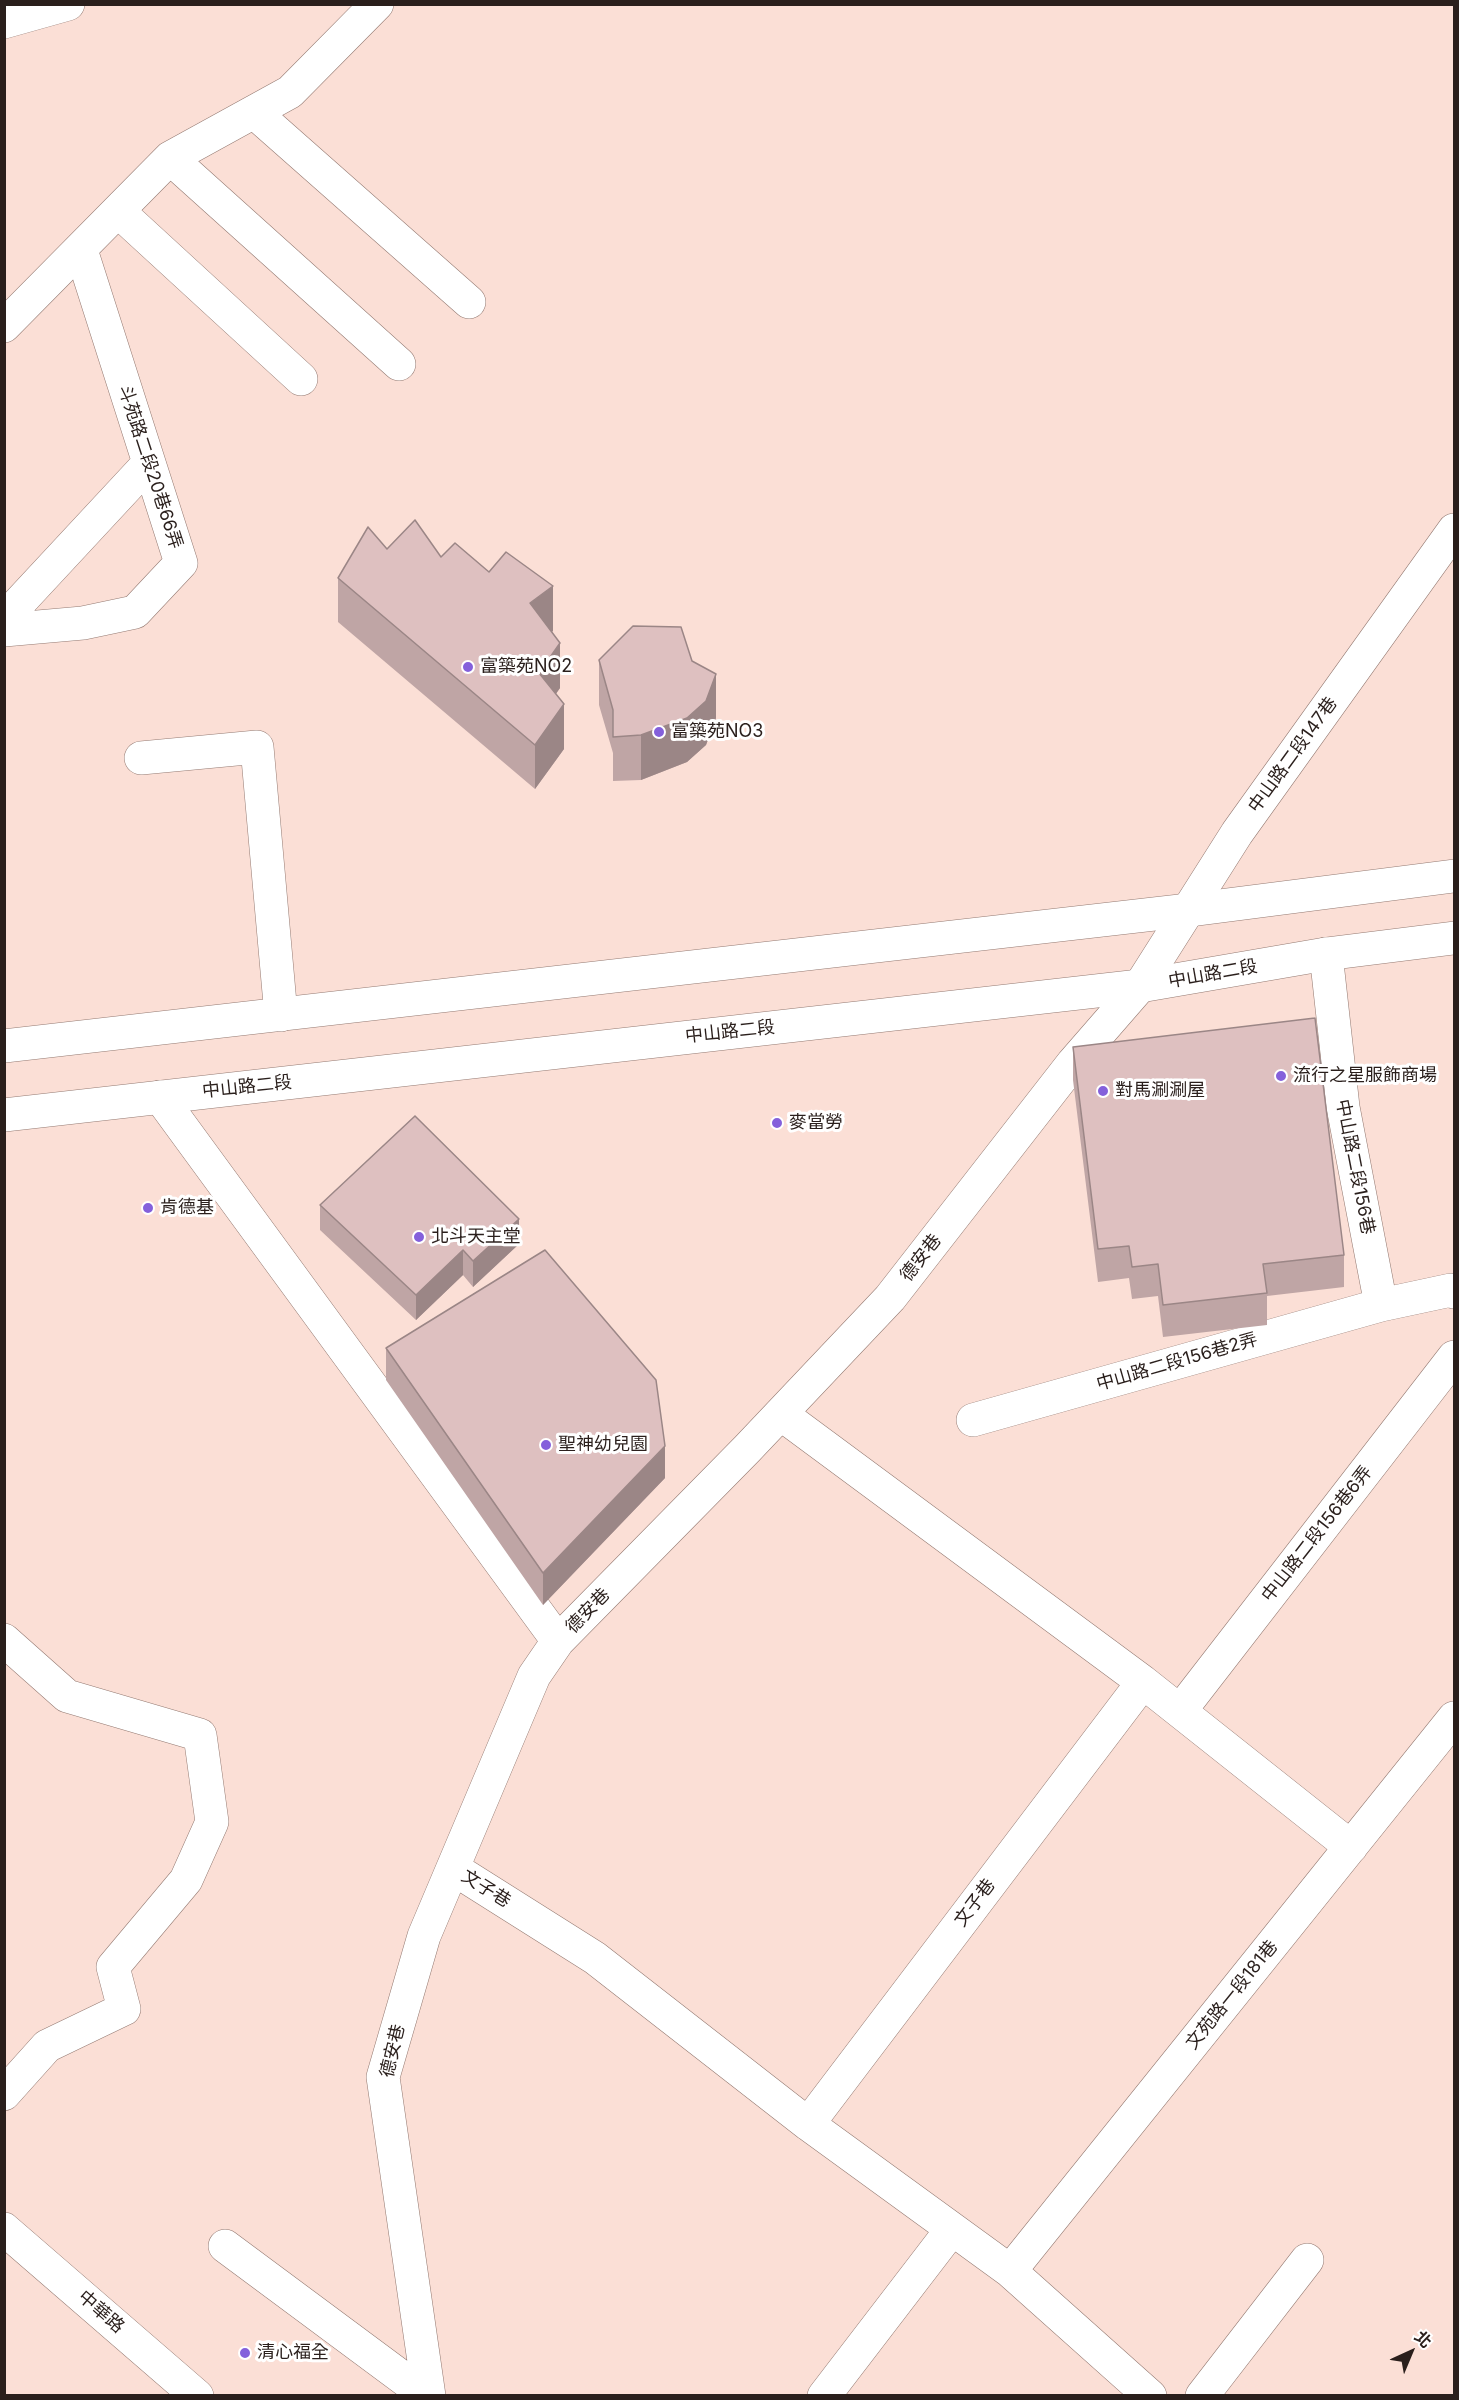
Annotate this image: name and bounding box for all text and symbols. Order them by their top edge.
street label: 斗苑路二段20巷66弄 [113,383,187,551]
place label: 富築苑NO2 [480,656,572,678]
marker: 富築苑NO2 [461,660,475,674]
street label: 中山路二段147巷 [1244,693,1342,817]
place label: 富築苑NO3 [671,721,763,743]
marker: 富築苑NO3 [652,725,666,739]
street label: 中山路二段 [1167,956,1259,992]
street label: 中山路二段 [684,1017,776,1047]
place label: 流行之星服飾商場 [1293,1065,1437,1087]
marker: 流行之星服飾商場 [1274,1069,1288,1083]
street label: 中山路二段 [201,1072,293,1102]
place label: 對馬涮涮屋 [1115,1080,1205,1102]
marker: 對馬涮涮屋 [1096,1084,1110,1098]
street label: 中山路二段156巷 [1331,1097,1379,1237]
place label: 麥當勞 [789,1112,843,1134]
marker: 麥當勞 [770,1116,784,1130]
place label: 肯德基 [160,1197,214,1219]
marker: 肯德基 [141,1201,155,1215]
place label: 北斗天主堂 [431,1226,521,1248]
marker: 北斗天主堂 [412,1230,426,1244]
street label: 德安巷 [896,1230,946,1286]
street label: 中山路二段156巷2弄 [1094,1329,1260,1395]
place label: 聖神幼兒園 [558,1434,648,1456]
marker: 聖神幼兒園 [539,1438,553,1452]
street label: 中山路二段156巷6弄 [1257,1462,1377,1606]
street label: 德安巷 [561,1584,615,1638]
street label: 文子巷 [457,1866,515,1912]
street label: 文子巷 [950,1875,1000,1931]
street label: 文苑路一段181巷 [1182,1936,1282,2054]
street label: 德安巷 [376,2022,410,2080]
street label: 中華路 [74,2286,128,2338]
north arrow [1381,2322,1441,2382]
text: 北 [1411,2326,1436,2352]
place label: 清心福全 [257,2342,329,2364]
marker: 清心福全 [238,2346,252,2360]

